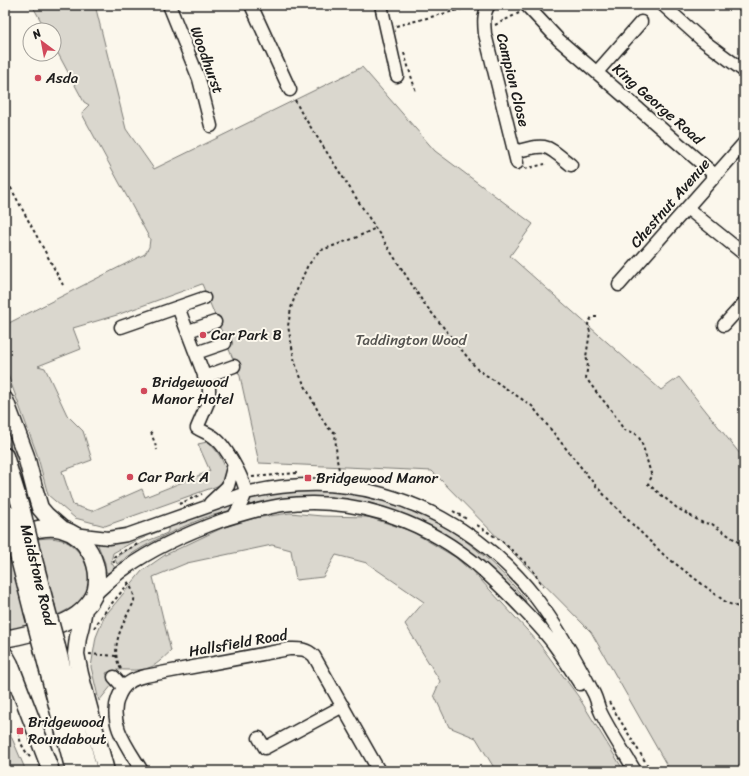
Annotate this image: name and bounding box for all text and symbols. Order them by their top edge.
north arrow [22,22,62,62]
street label: Woodhurst [183,23,231,98]
text: N [28,24,46,45]
street label: Campion Close [489,30,537,130]
street label: King George Road [606,57,711,152]
place label: Asda [45,65,79,91]
marker: Asda [33,73,43,83]
street label: Chestnut Avenue [623,152,717,254]
place label: Car Park B [211,322,282,348]
park label: Taddington Wood [356,327,468,353]
marker: Car Park B [198,330,208,340]
place label: Bridgewood Manor Hotel [152,369,234,412]
marker: Bridgewood Manor Hotel [139,386,149,396]
place label: Car Park A [138,464,209,490]
place label: Bridgewood Manor [316,465,439,491]
marker: Car Park A [125,472,135,482]
marker: Bridgewood Manor [303,473,313,483]
street label: Maidstone Road [13,521,63,630]
street label: Hallsfield Road [187,621,290,664]
place label: Bridgewood Roundabout [28,709,107,752]
marker: Bridgewood Roundabout [15,726,25,736]

